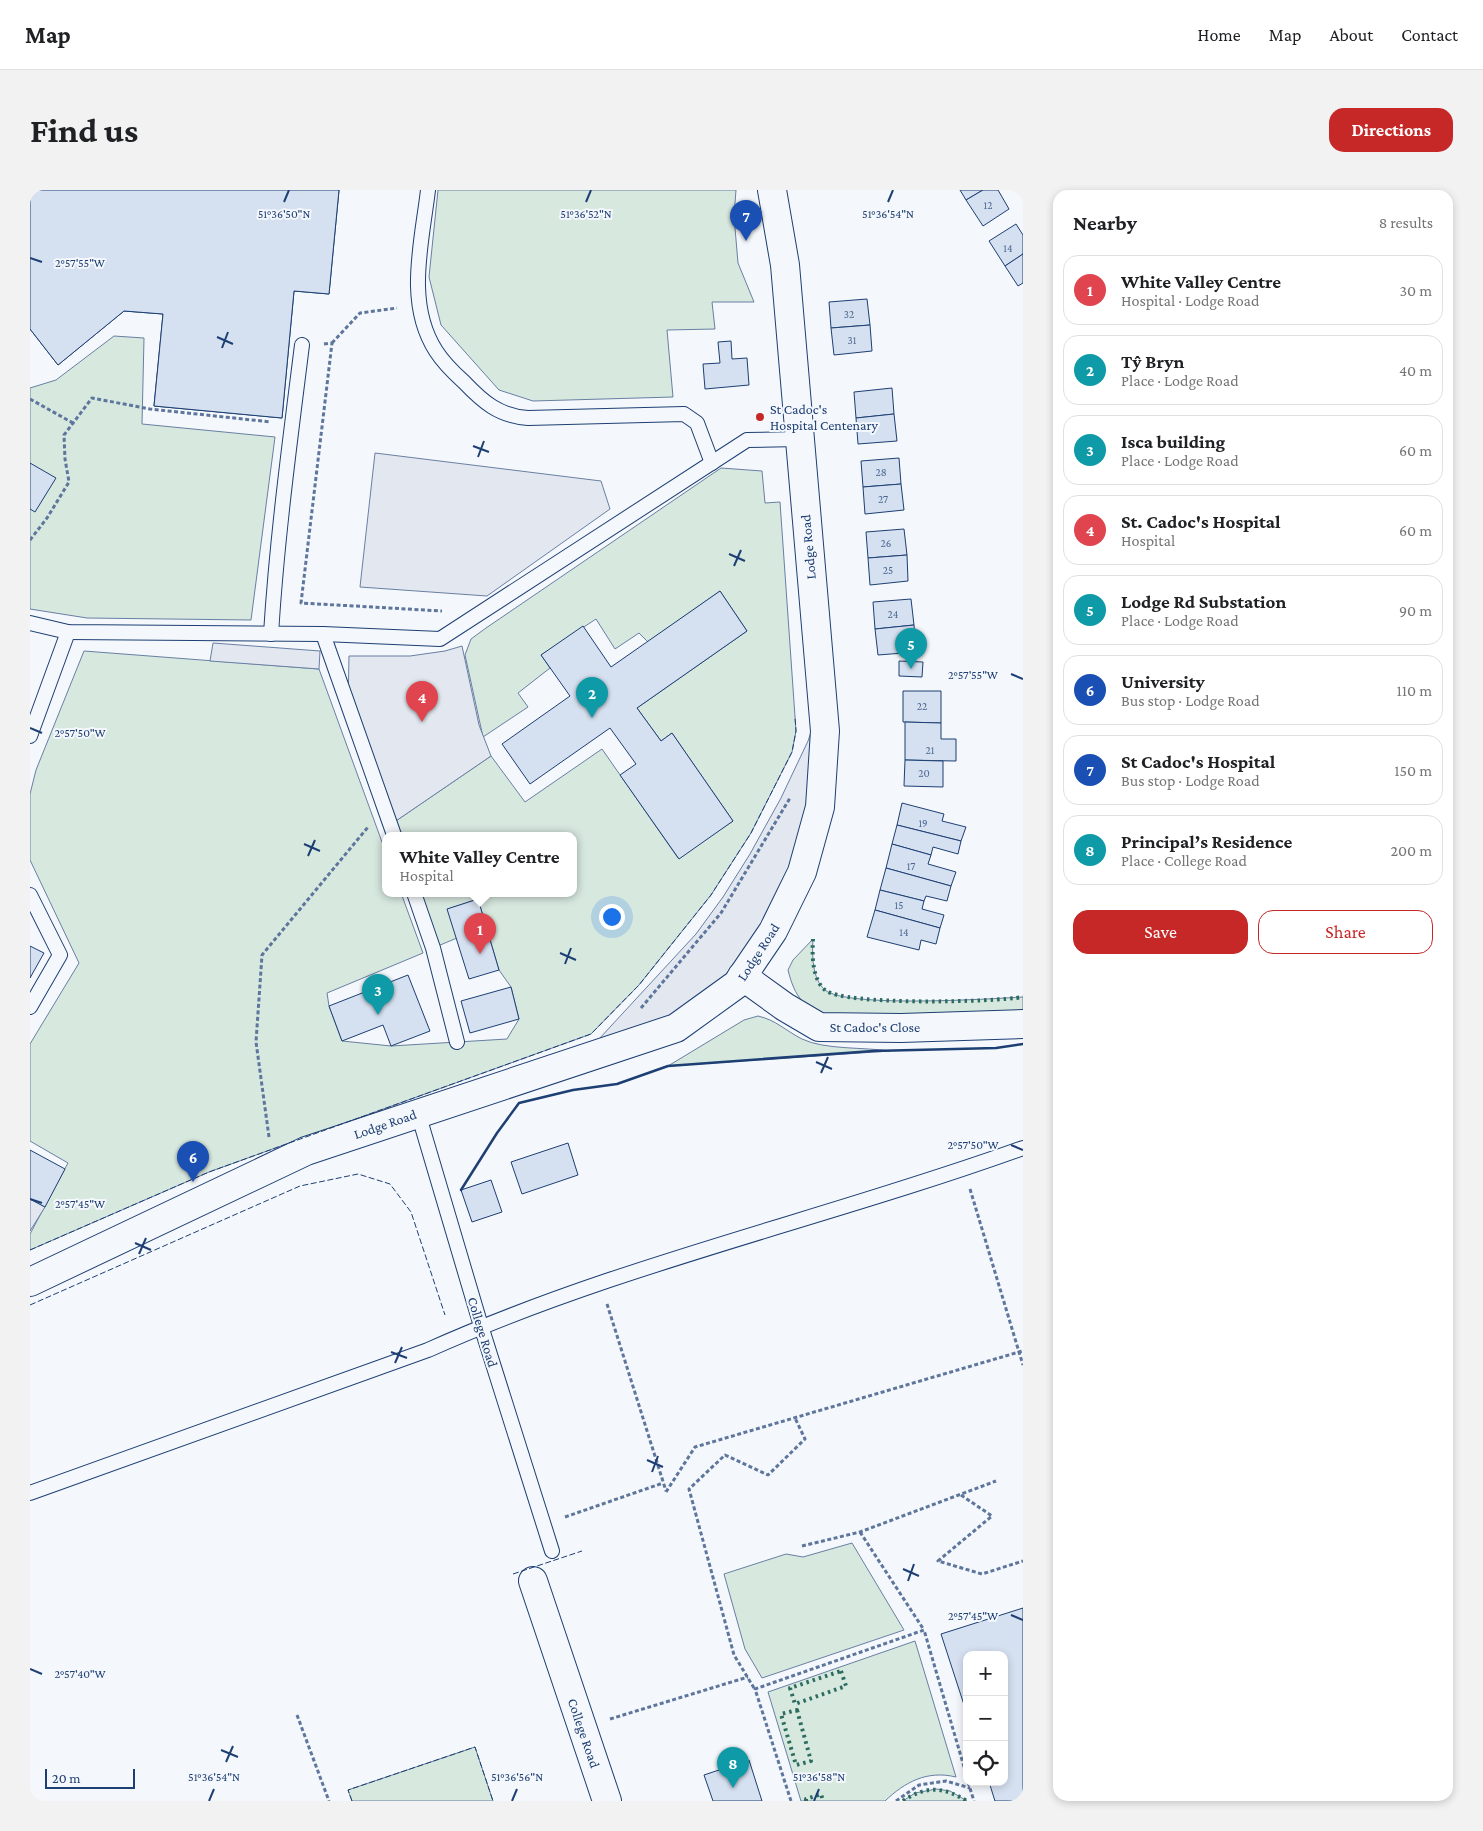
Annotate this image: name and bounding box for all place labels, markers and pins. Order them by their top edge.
pin: 7 [730,200,762,241]
place label: St Cadoc's Hospital Centenary [770,401,879,433]
marker: St Cadoc's Hospital Centenary [754,411,766,423]
pin: 5 [895,628,927,669]
pin: 2 [576,677,608,718]
pin: 4 [406,681,438,722]
pin: 1 [464,913,496,954]
pin: 3 [362,974,394,1015]
pin: 6 [177,1141,209,1182]
pin: 8 [717,1747,749,1788]

